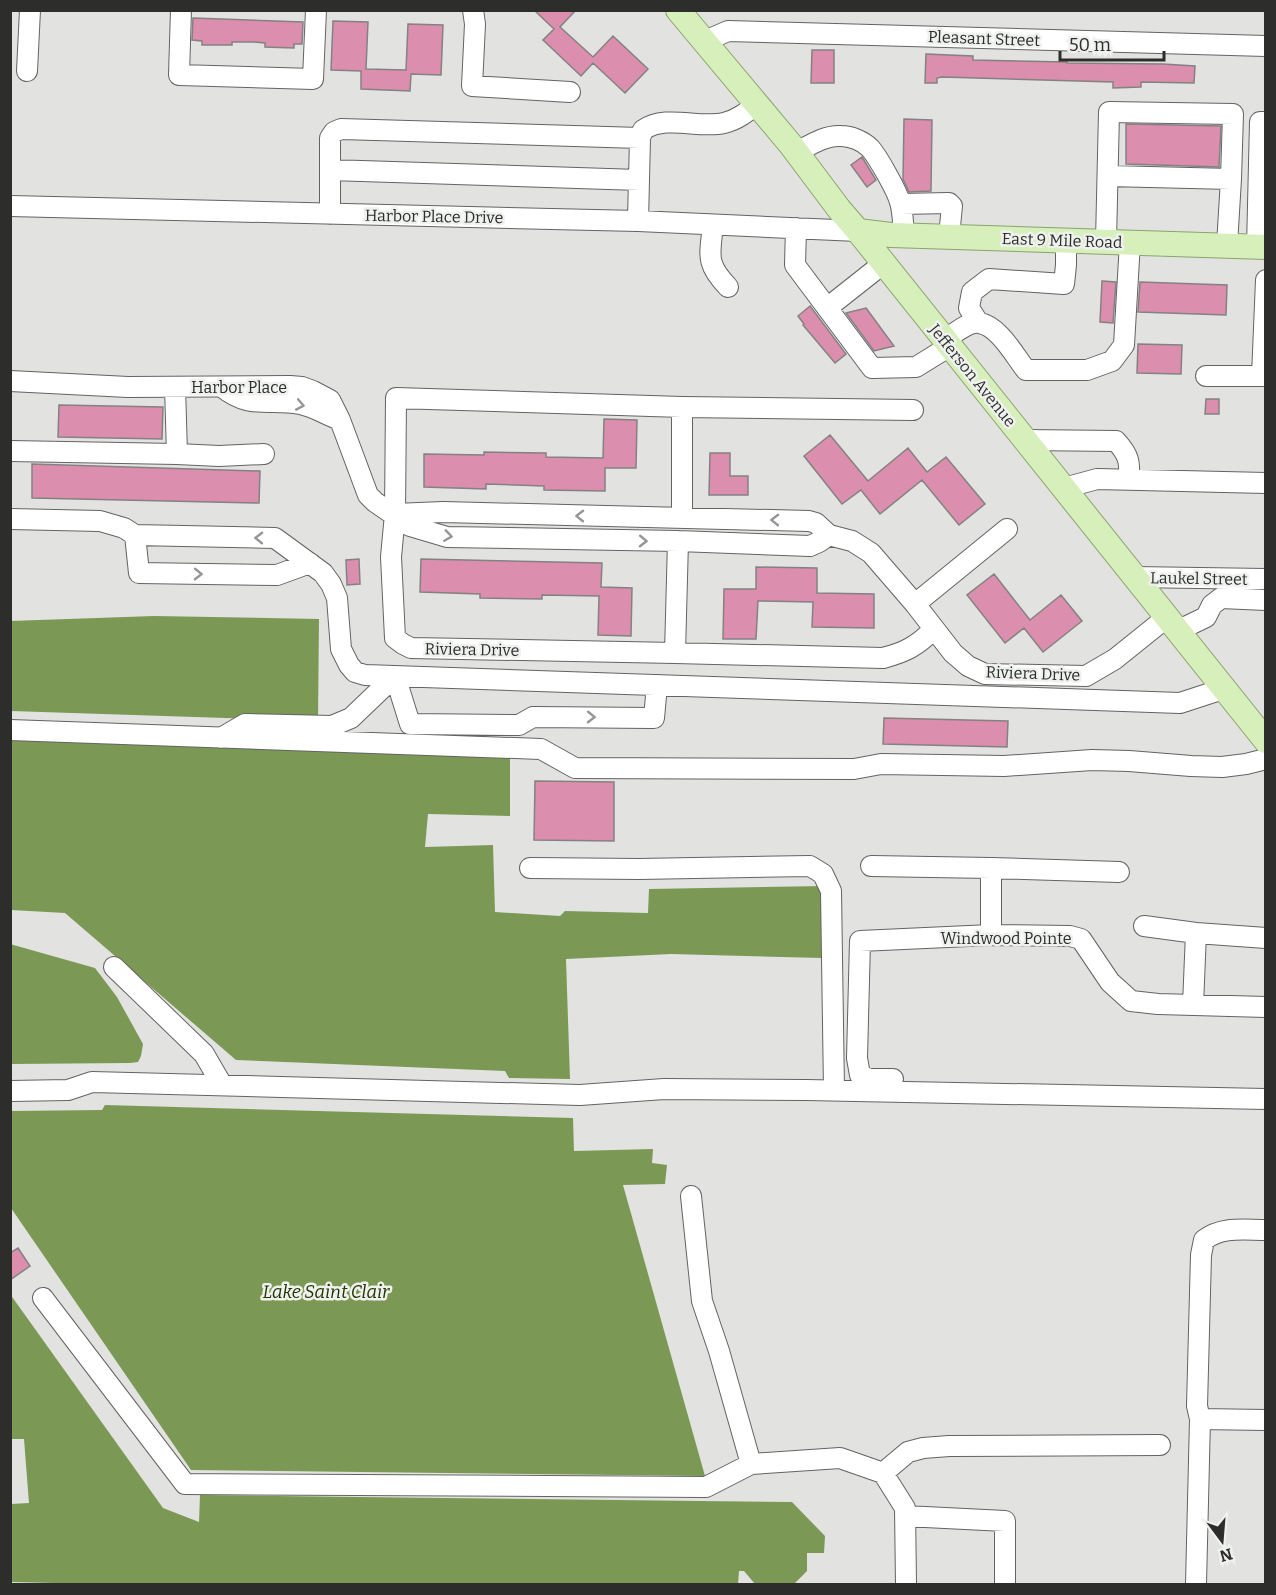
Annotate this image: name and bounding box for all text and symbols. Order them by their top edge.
scale bar [1060,24,1164,62]
street label: Pleasant Street [928,27,1041,50]
text: 50 m [1069,34,1111,56]
street label: Harbor Place Drive [365,206,503,227]
street label: East 9 Mile Road [1001,229,1123,252]
street label: Jefferson Avenue [925,319,1020,430]
street label: Harbor Place [191,378,287,397]
one-way arrow [295,398,305,411]
one-way arrow [576,509,585,522]
one-way arrow [771,514,780,527]
one-way arrow [443,529,453,541]
one-way arrow [255,532,264,544]
one-way arrow [638,534,647,547]
one-way arrow [193,568,202,580]
street label: Laukel Street [1150,568,1248,589]
street label: Riviera Drive [425,639,519,660]
street label: Riviera Drive [985,662,1081,685]
one-way arrow [587,711,596,723]
street label: Windwood Pointe [940,929,1072,948]
water label: Lake Saint Clair [263,1281,390,1303]
north arrow [1192,1511,1252,1571]
text: N [1217,1544,1235,1566]

